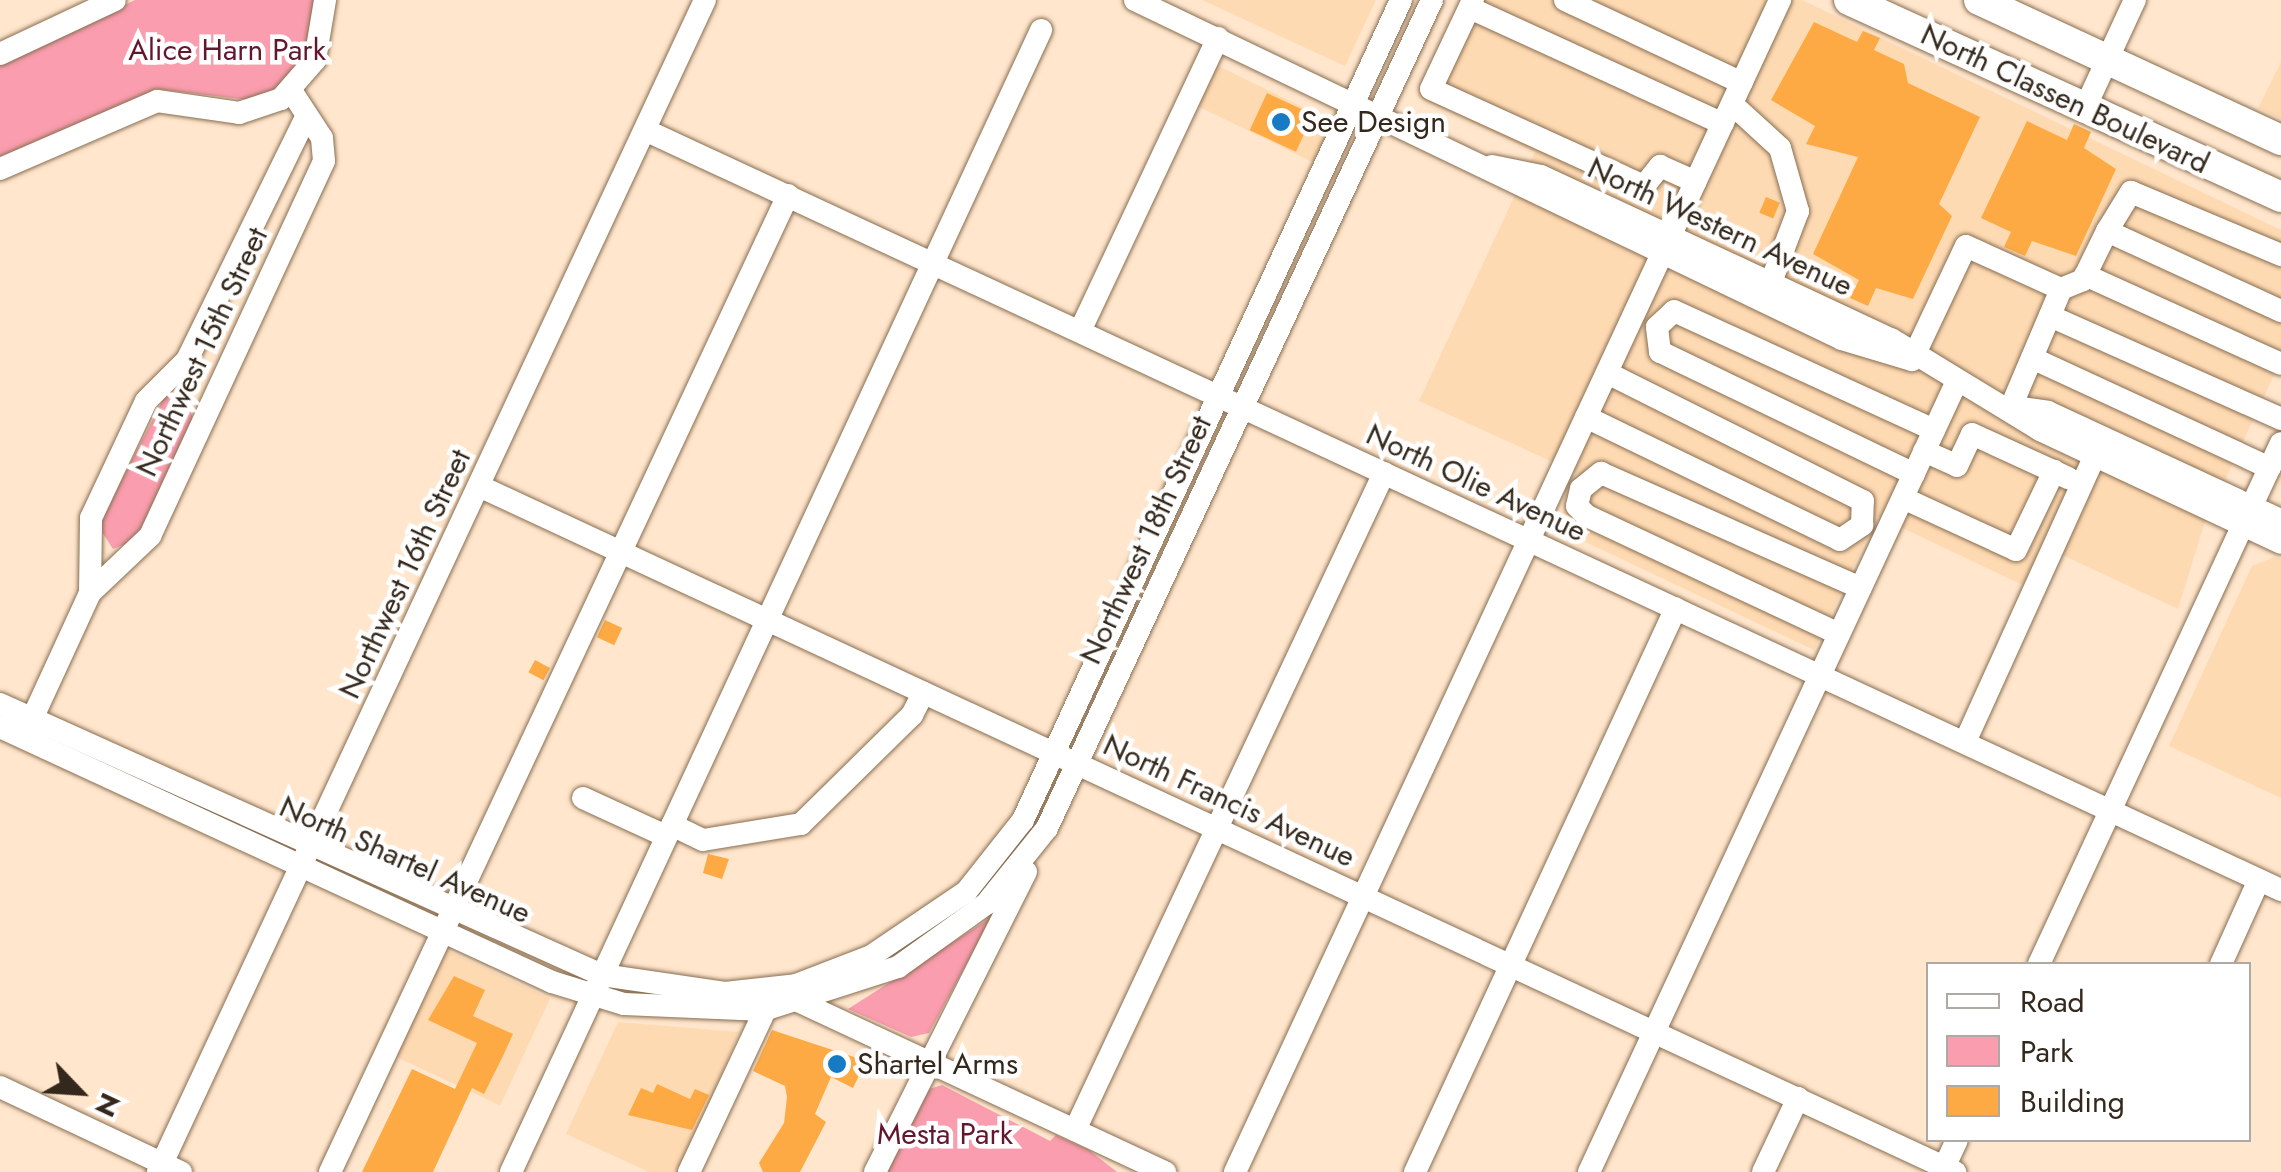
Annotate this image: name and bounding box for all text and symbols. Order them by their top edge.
street label: North Classen Boulevard [1915,16,2215,182]
park label: Alice Harn Park [128,32,326,68]
place label: See Design [1301,104,1446,140]
marker: See Design [1270,111,1292,133]
street label: North Western Avenue [1582,150,1858,304]
street label: Northwest 15th Street [129,222,275,482]
street label: Northwest 18th Street [1073,410,1219,670]
street label: North Olie Avenue [1360,416,1592,550]
street label: Northwest 16th Street [331,444,479,704]
street label: North Francis Avenue [1097,727,1361,875]
street label: North Shartel Avenue [274,788,536,932]
legend [1926,962,2251,1142]
text: Road [2020,980,2085,1023]
text: Park [2020,1030,2073,1073]
north arrow [30,1042,130,1142]
place label: Shartel Arms [857,1046,1018,1082]
marker: Shartel Arms [826,1053,848,1075]
text: Building [2020,1080,2125,1123]
text: N [84,1086,131,1124]
park label: Mesta Park [877,1116,1013,1152]

